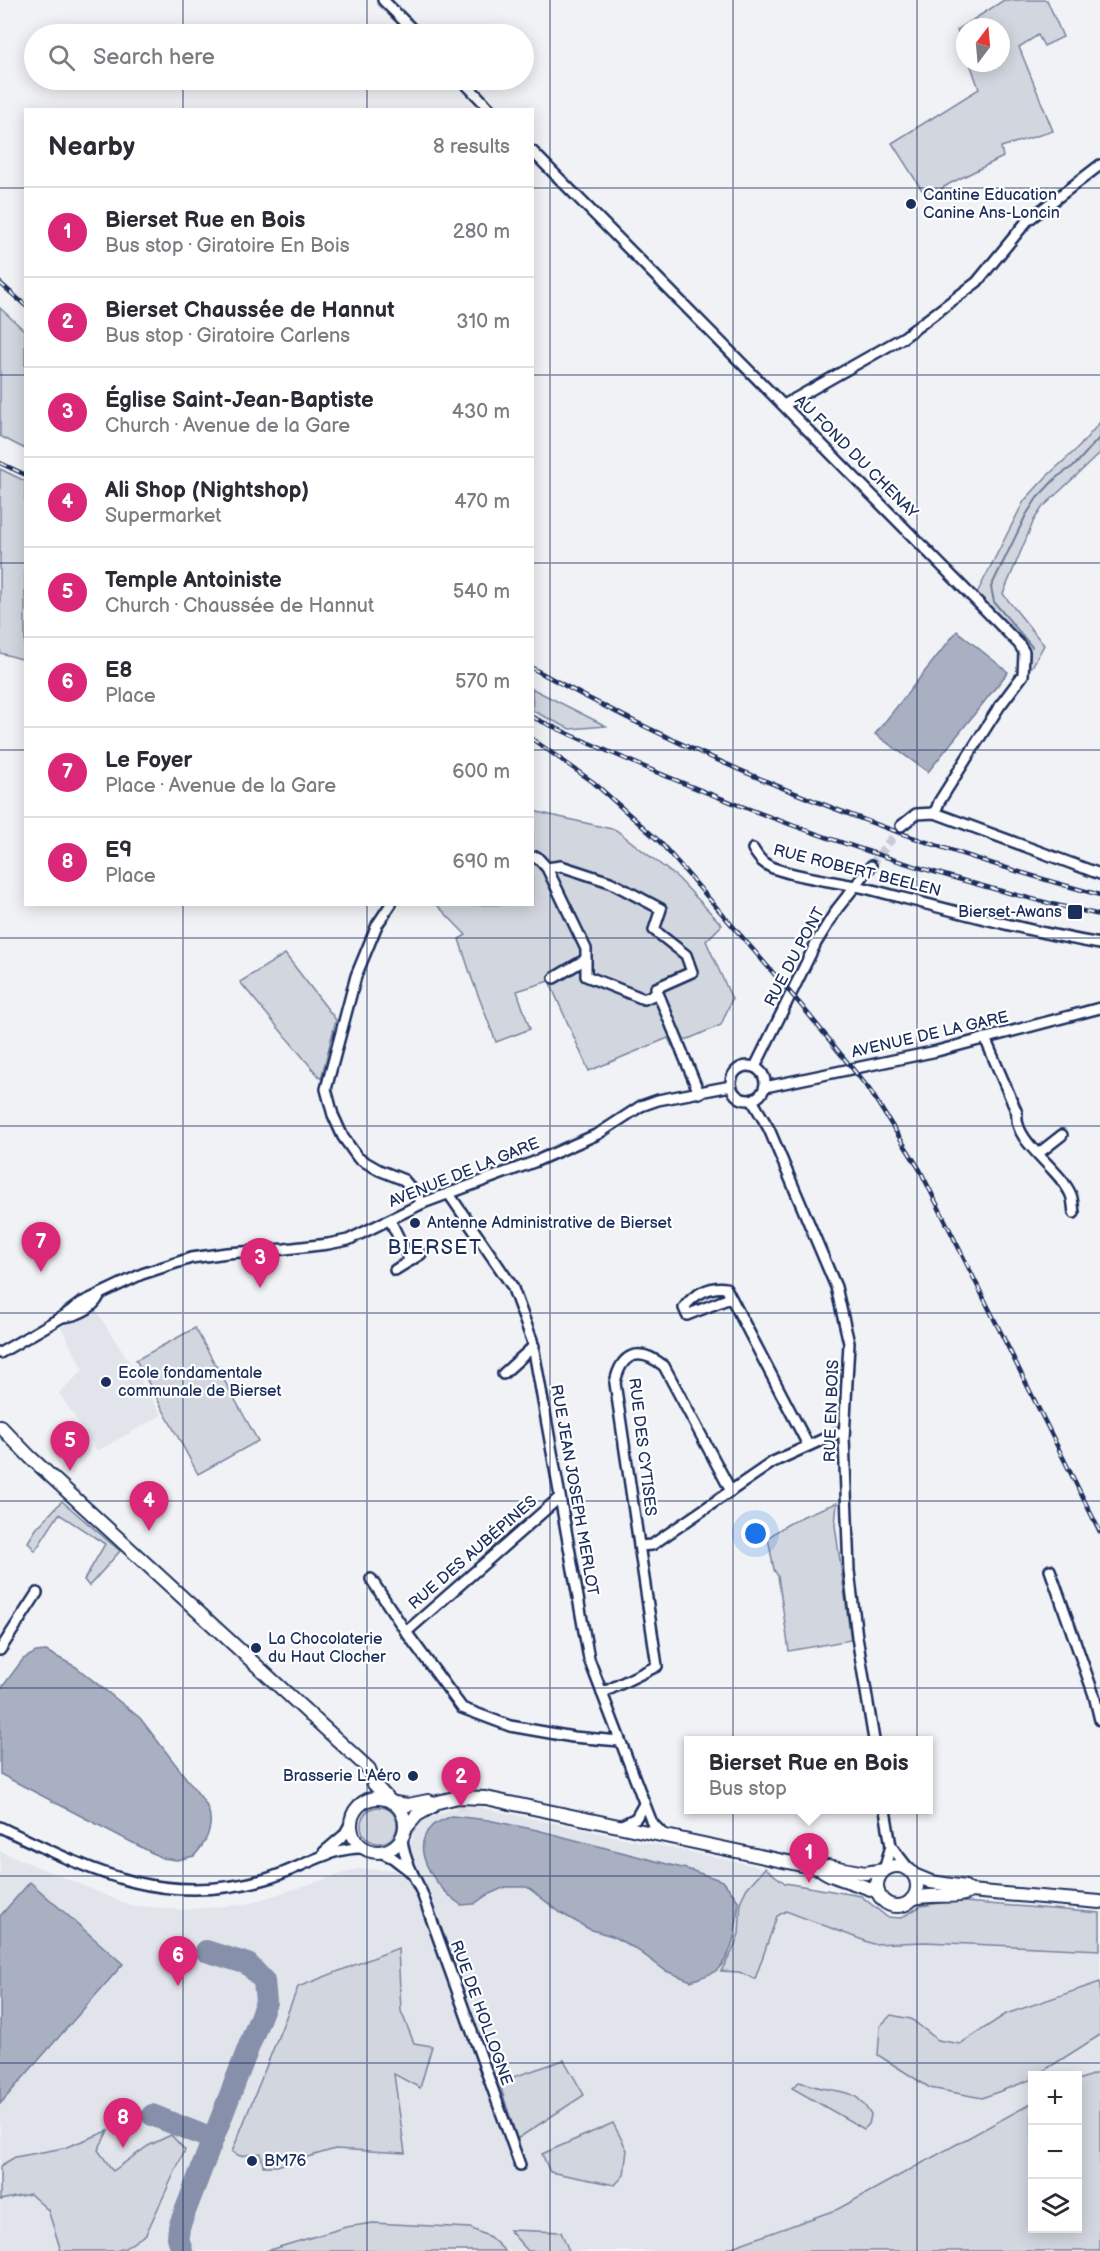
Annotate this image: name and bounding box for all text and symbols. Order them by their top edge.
north arrow [956,18,1010,72]
search box [24,24,534,90]
icon: search [45,41,78,74]
text: Search here [93,44,215,71]
text: Nearby [48,132,135,163]
text: 8 results [433,135,510,159]
place label: Cantine Education Canine Ans-Loncin [923,186,1060,223]
marker: Cantine Education Canine Ans-Loncin [904,197,918,211]
text: Bierset Rue en Bois [105,207,305,234]
text: 1 [63,220,72,244]
text: 280 m [453,220,510,244]
text: Bus stop · Giratoire En Bois [105,234,350,258]
text: Bierset Chaussée de Hannut [105,297,394,324]
text: 2 [62,310,73,334]
text: 310 m [456,310,510,334]
text: Bus stop · Giratoire Carlens [105,324,350,348]
text: Église Saint-Jean-Baptiste [105,387,374,414]
street label: AU FOND DU CHENAY [791,392,922,523]
text: 3 [62,400,73,424]
text: 430 m [452,400,510,424]
text: Church · Avenue de la Gare [105,414,350,438]
text: Ali Shop (Nightshop) [105,477,309,504]
text: 4 [62,490,73,514]
text: 470 m [454,490,510,514]
text: Supermarket [105,504,221,528]
text: Temple Antoiniste [105,567,282,594]
text: 5 [62,580,73,604]
text: 540 m [453,580,510,604]
text: Church · Chaussée de Hannut [105,594,374,618]
text: E8 [105,657,133,684]
text: 6 [61,670,74,694]
text: 570 m [455,670,510,694]
text: Place [105,684,156,708]
text: Le Foyer [105,747,192,774]
text: 7 [62,760,73,784]
text: 600 m [452,760,510,784]
text: Place · Avenue de la Gare [105,774,336,798]
text: E9 [105,837,132,864]
street label: RUE ROBERT BEELEN [771,841,943,901]
text: 8 [61,850,74,874]
text: 690 m [453,850,510,874]
text: Place [105,864,156,888]
place label: Bierset-Awans [958,903,1062,922]
marker: Bierset-Awans [1066,903,1084,921]
street label: RUE DU PONT [761,904,829,1010]
street label: AVENUE DE LA GARE [850,1008,1010,1062]
street label: AVENUE DE LA GARE [386,1134,542,1212]
place label: Antenne Administrative de Bierset [427,1214,672,1233]
marker: Antenne Administrative de Bierset [408,1216,422,1230]
pin: 7 [22,1222,60,1272]
district label: BIERSET [387,1236,483,1260]
pin: 3 [240,1238,280,1288]
street label: RUE EN BOIS [821,1359,843,1463]
place label: Ecole fondamentale communale de Bierset [118,1364,282,1401]
marker: Ecole fondamentale communale de Bierset [99,1375,113,1389]
street label: RUE DES CYTISES [624,1377,660,1517]
street label: RUE JEAN JOSEPH MERLOT [546,1383,602,1597]
pin: 5 [50,1422,90,1471]
pin: 4 [130,1482,168,1531]
street label: RUE DES AUBÉPINES [404,1491,541,1614]
your location [741,1519,770,1548]
place label: La Chocolaterie du Haut Clocher [268,1630,386,1667]
marker: La Chocolaterie du Haut Clocher [249,1641,263,1655]
popup [684,1736,933,1814]
text: Bierset Rue en Bois [708,1750,909,1777]
pin: 2 [442,1758,480,1807]
place label: Brasserie L'Aéro [283,1767,401,1786]
marker: Brasserie L'Aéro [406,1769,420,1783]
text: Bus stop [708,1777,787,1801]
pin: 1 [790,1834,828,1883]
pin: 6 [158,1936,198,1986]
street label: RUE DE HOLLOGNE [446,1938,516,2088]
map controls [1028,2071,1082,2233]
button: + [1028,2071,1082,2125]
pin: 8 [104,2098,142,2148]
button: − [1028,2125,1082,2179]
place label: BM76 [264,2152,307,2171]
marker: BM76 [245,2154,259,2168]
button: layers [1028,2179,1082,2233]

